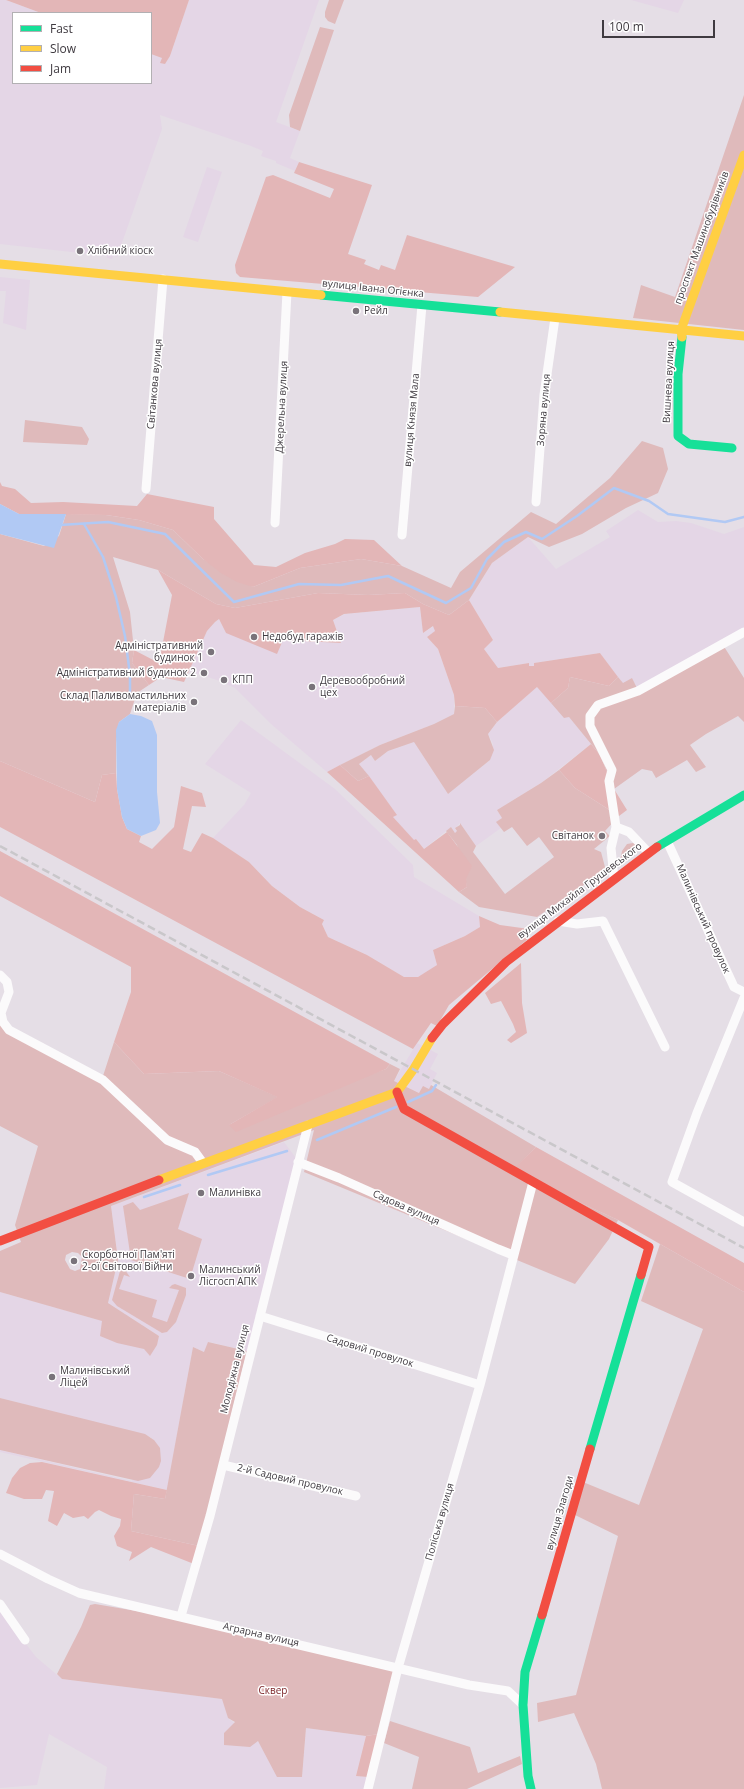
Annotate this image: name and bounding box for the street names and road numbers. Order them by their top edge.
street label: проспект Машинобудівників [672,170,732,306]
street label: вулиця Івана Огієнка [321,278,425,300]
street label: Світанкова вулиця [145,338,165,430]
street label: Вишнева вулиця [661,341,677,423]
street label: Джерельна вулиця [274,361,290,453]
street label: вулиця Князя Мала [402,373,422,467]
street label: Зоряна вулиця [535,373,553,447]
street label: вулиця Михайла Грушевського [516,840,644,942]
street label: Малинівський провулок [673,862,733,976]
street label: Садова вулиця [371,1188,441,1228]
street label: Молодіжна вулиця [218,1323,252,1415]
street label: Садовий провулок [325,1332,415,1370]
street label: 2-й Садовий провулок [236,1462,344,1498]
street label: вулиця Злагоди [544,1474,576,1552]
street label: Поліська вулиця [423,1482,457,1562]
street label: Аграрна вулиця [222,1620,300,1650]

